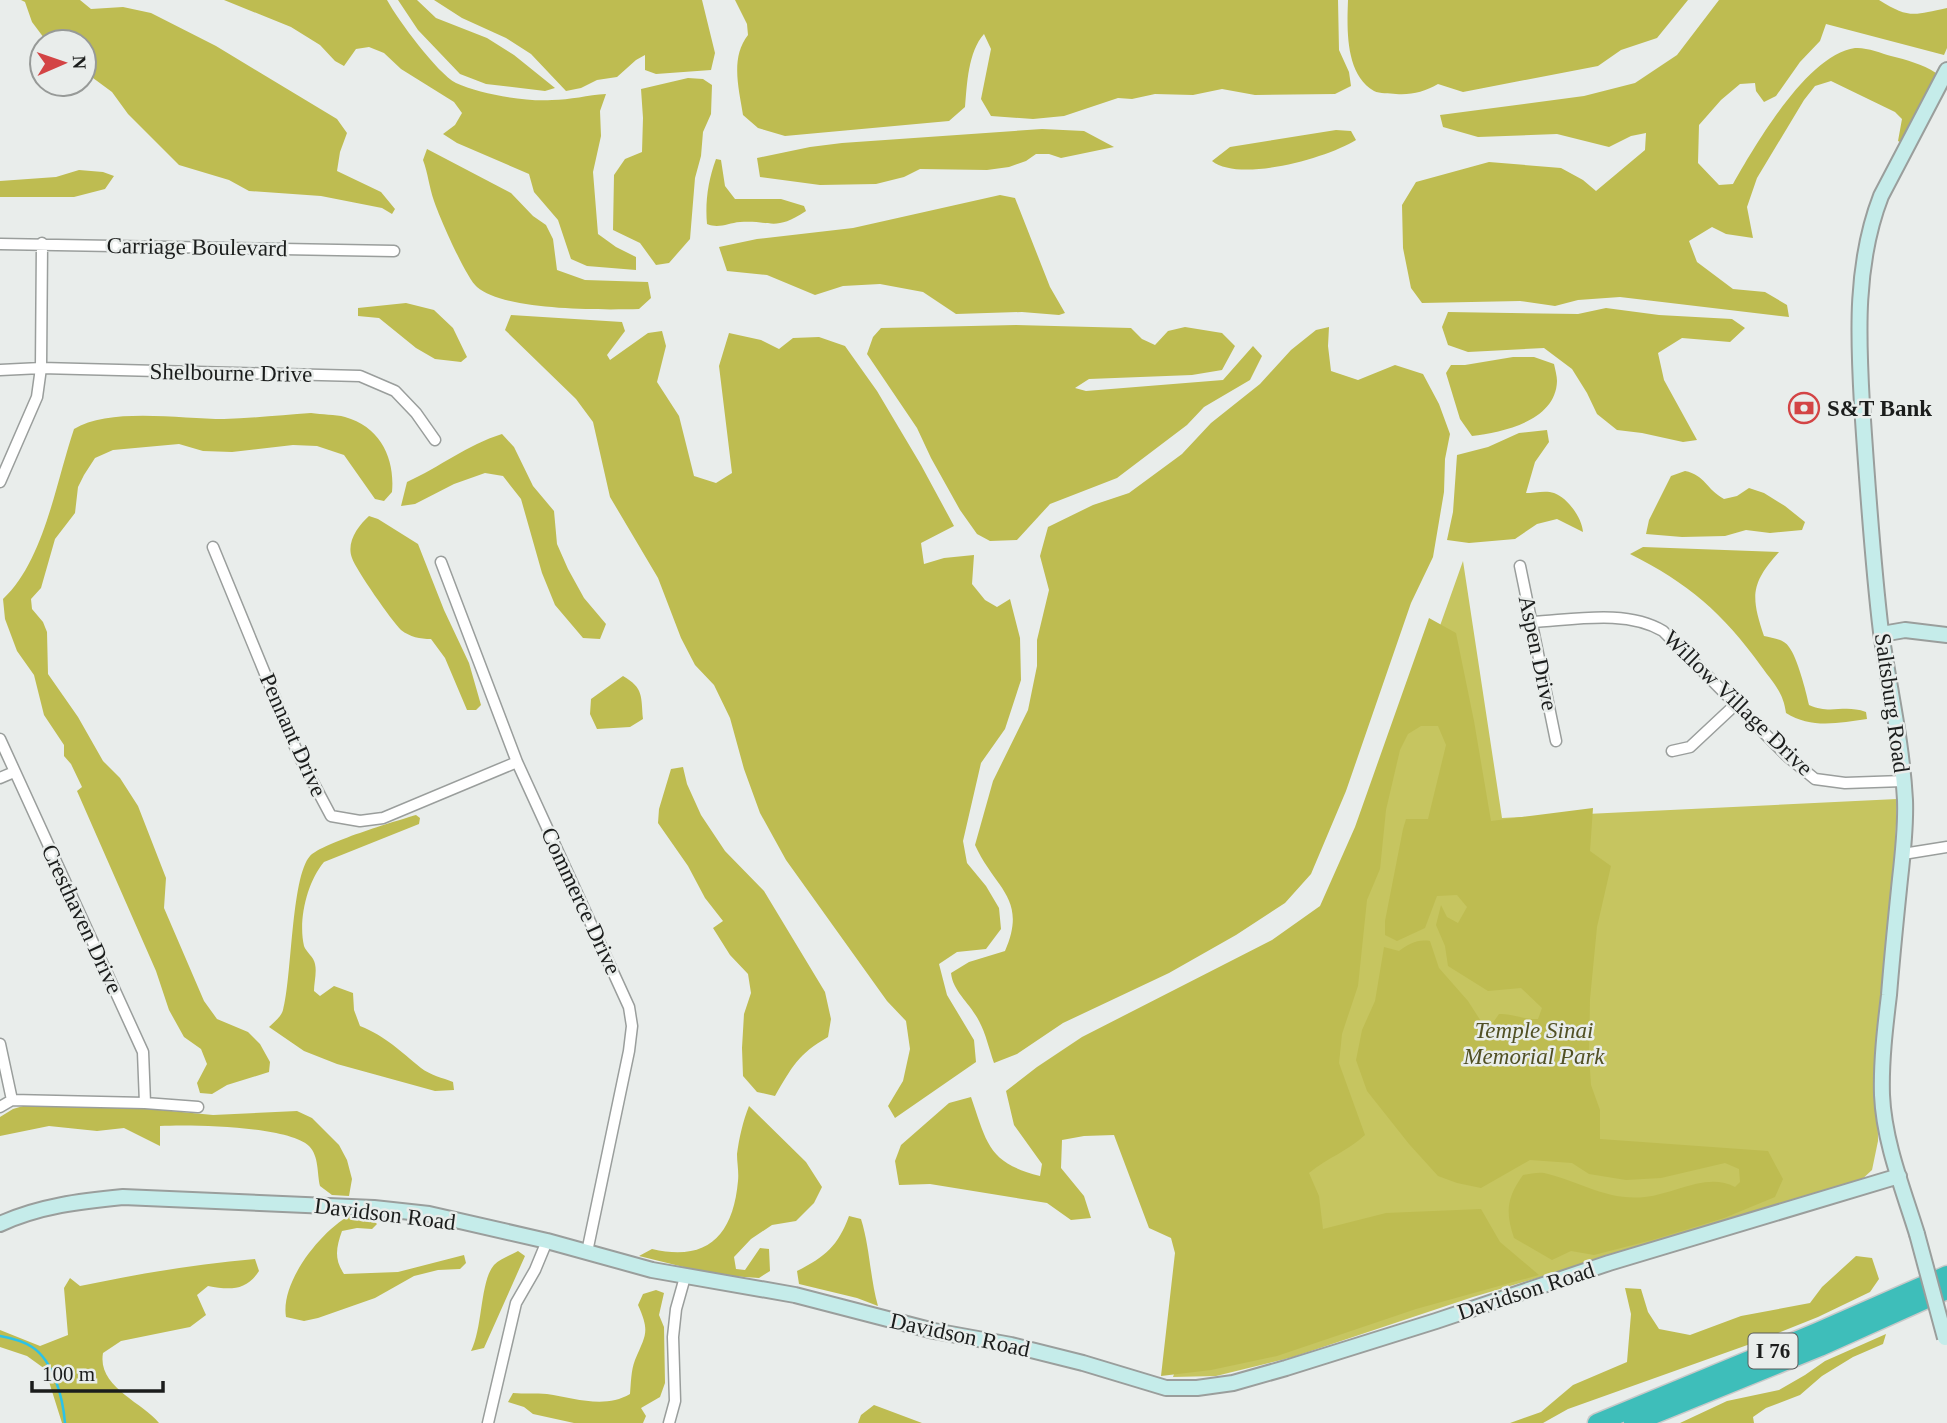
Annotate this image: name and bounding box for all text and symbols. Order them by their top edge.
north arrow [28,28,98,98]
text: N [69,55,90,70]
street label: Carriage Boulevard [106,233,288,261]
street label: Shelbourne Drive [149,359,313,387]
bank icon: S&T Bank [1787,391,1821,425]
place label: S&T Bank [1827,396,1932,421]
street label: Aspen Drive [1514,593,1562,713]
street label: Willow Village Drive [1658,625,1818,781]
street label: Saltsburg Road [1870,632,1914,775]
street label: Pennant Drive [255,670,331,800]
street label: Commerce Drive [536,824,626,978]
street label: Cresthaven Drive [37,840,127,998]
park label: Temple Sinai Memorial Park [1462,1018,1605,1069]
street label: Davidson Road [313,1193,458,1235]
street label: Davidson Road [1454,1257,1598,1325]
street label: Davidson Road [888,1308,1033,1362]
road number: I 76 [1748,1334,1798,1368]
scale bar [32,1350,163,1394]
text: 100 m [42,1362,95,1386]

